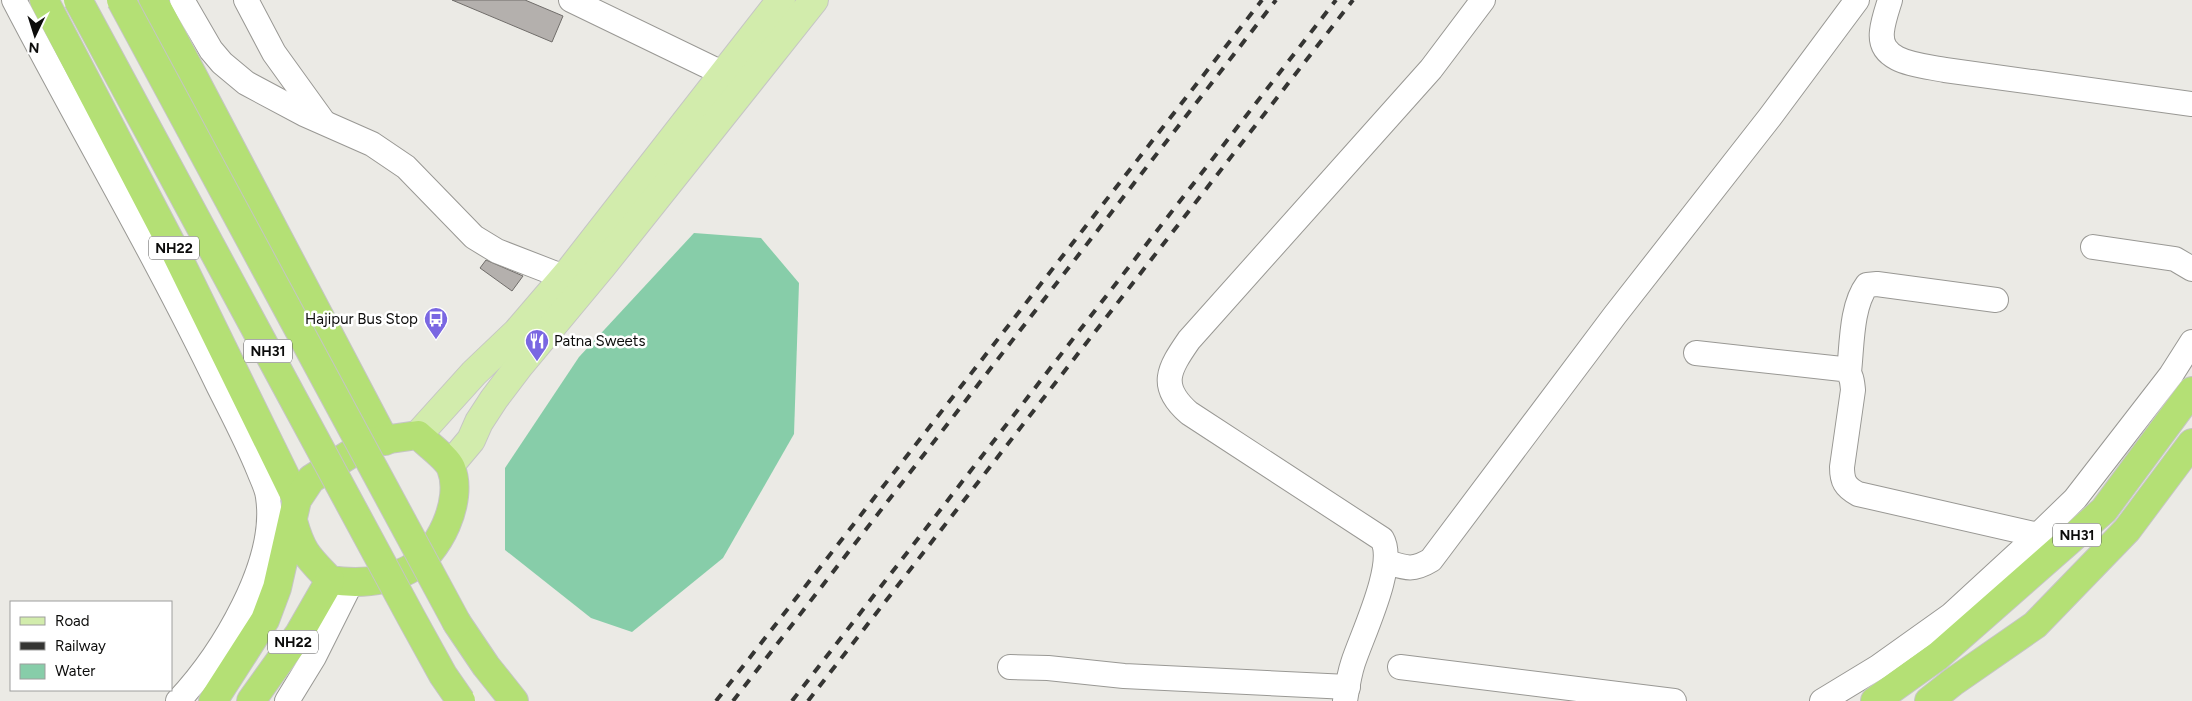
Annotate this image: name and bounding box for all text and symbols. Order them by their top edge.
north arrow [10,10,60,60]
text: N [28,39,40,56]
road number: NH22 [149,237,199,260]
bus stop icon: Hajipur Bus Stop [423,306,449,340]
place label: Hajipur Bus Stop [305,310,418,328]
restaurant icon: Patna Sweets [524,328,550,362]
place label: Patna Sweets [554,332,645,350]
road number: NH31 [244,340,292,362]
road number: NH31 [2053,524,2101,546]
legend [10,601,172,691]
text: Road [55,612,90,630]
road number: NH22 [268,630,318,654]
text: Railway [55,637,106,655]
text: Water [55,662,95,680]

